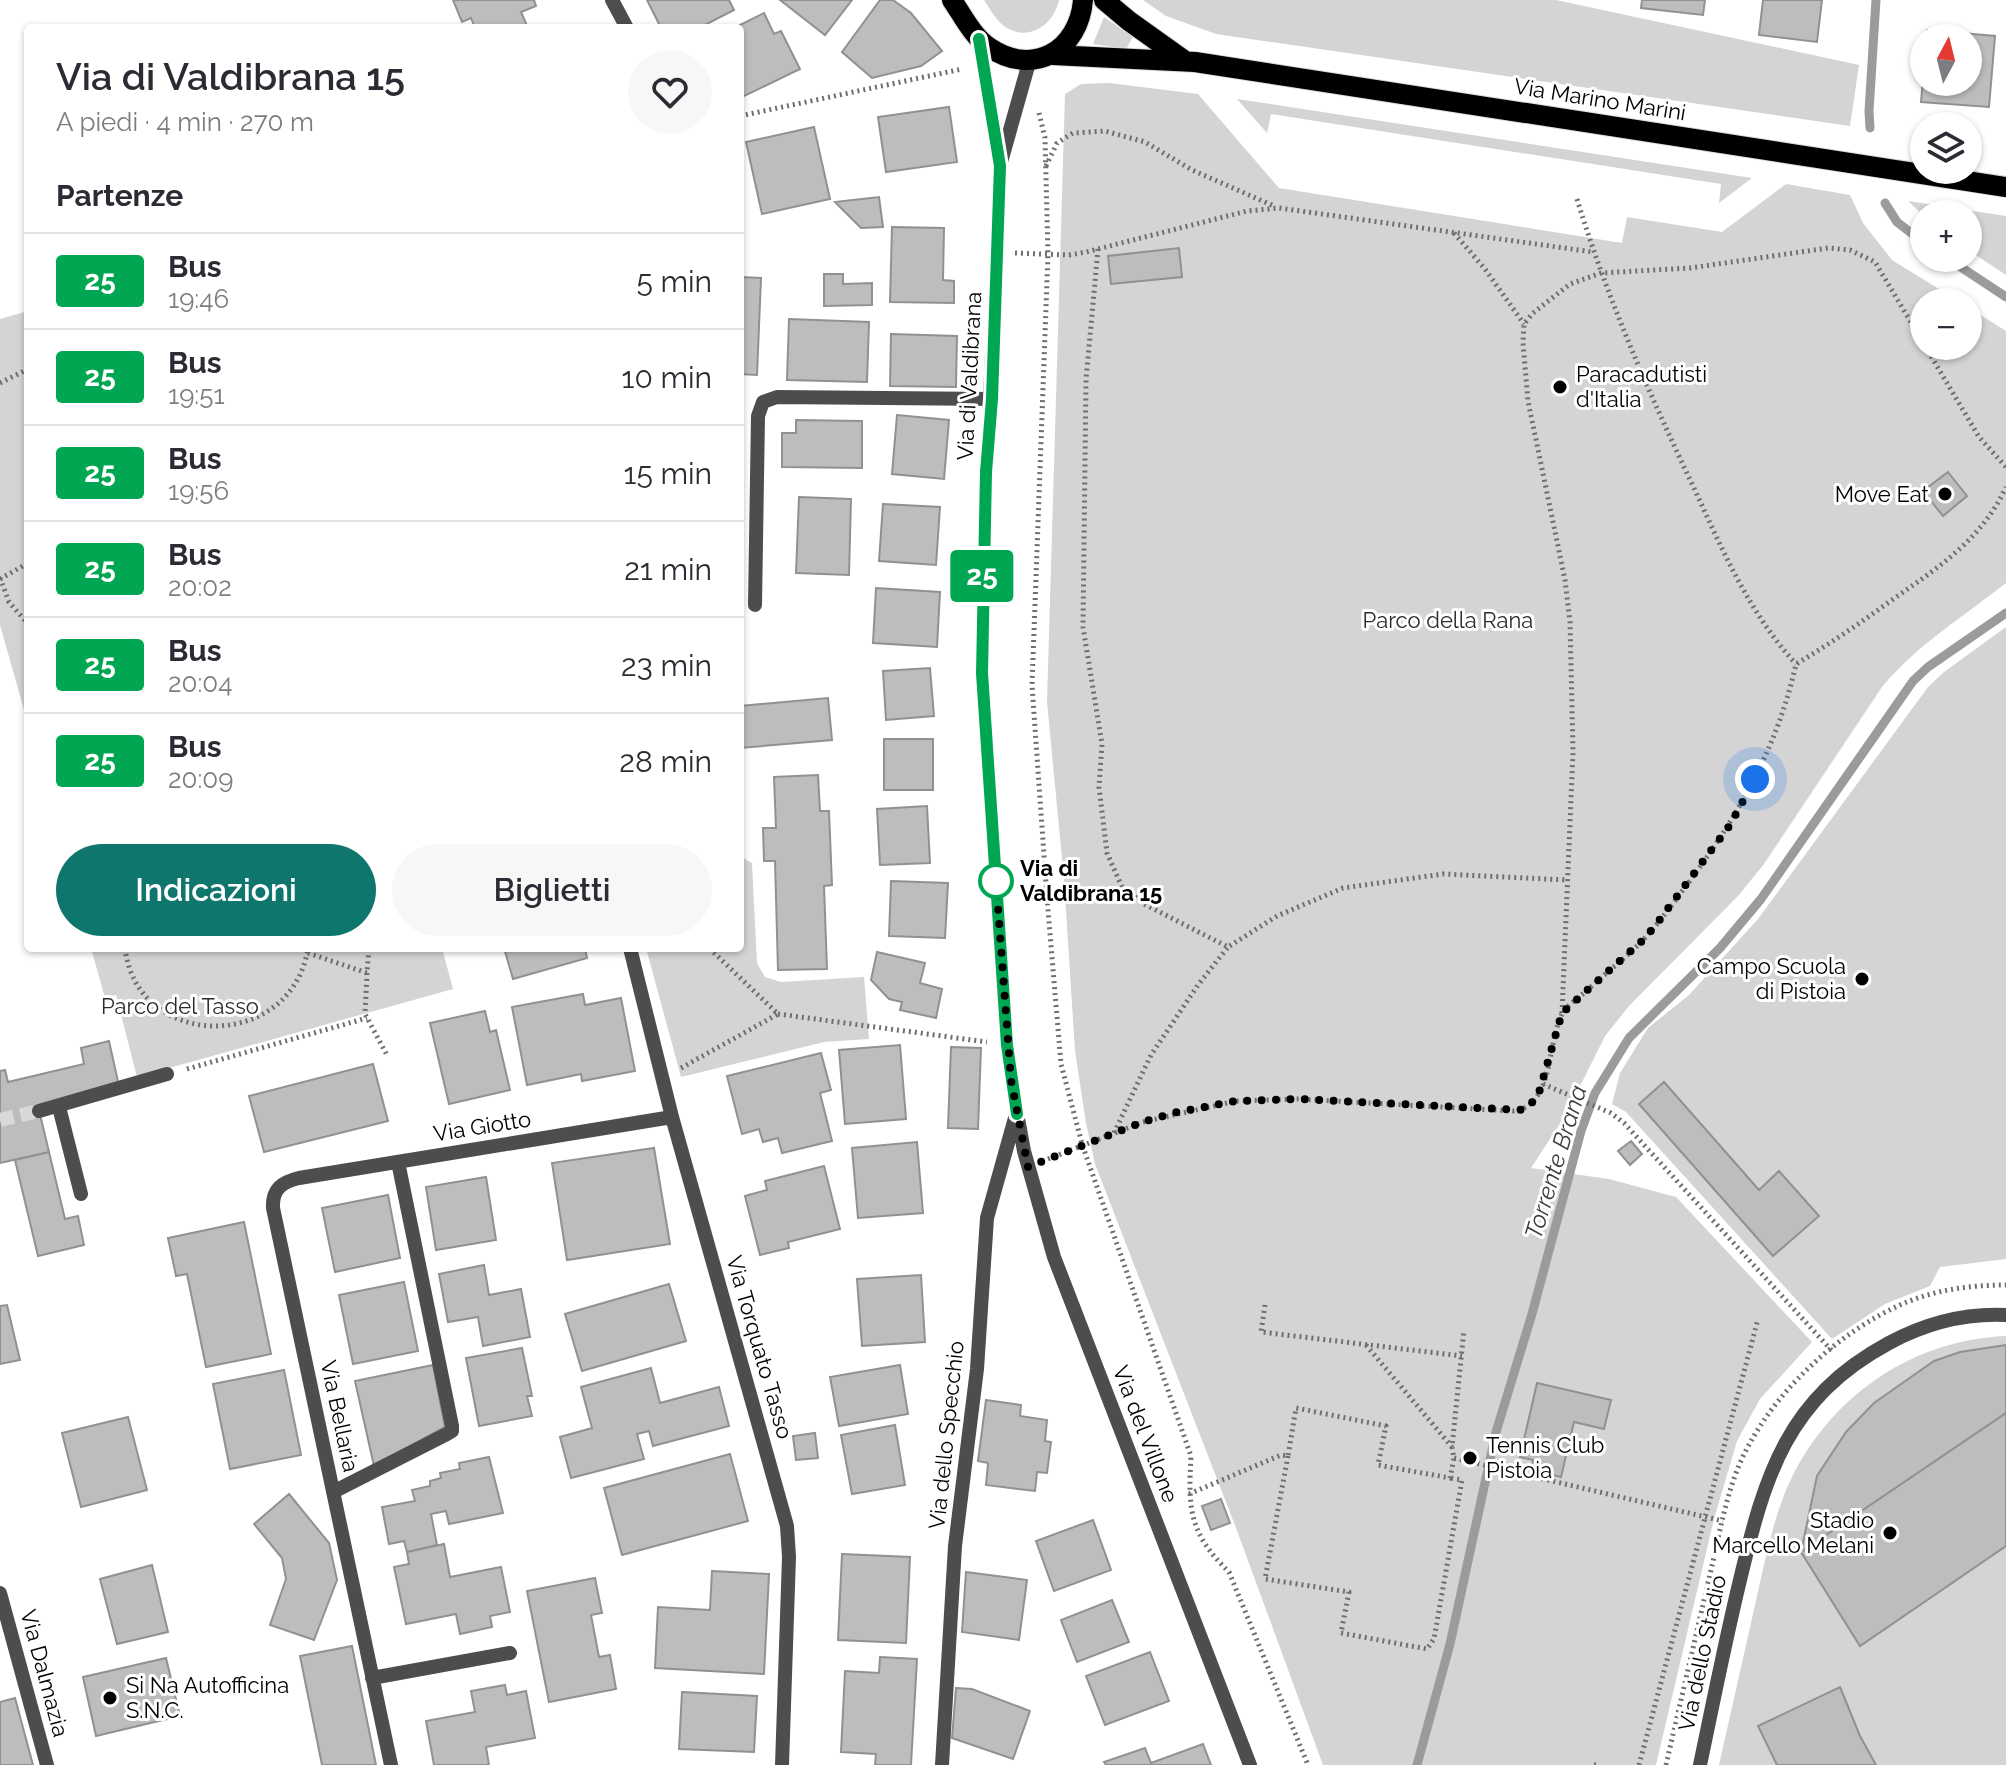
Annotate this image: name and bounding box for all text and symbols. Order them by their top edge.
north arrow [1910,24,1982,96]
map controls [1910,24,1982,360]
button: heart [628,50,712,134]
text: Via di Valdibrana 15 [56,54,405,99]
street label: Via Marino Marini [1512,73,1688,125]
text: A piedi · 4 min · 270 m [56,107,314,137]
button: layers [1910,112,1982,184]
text: Partenze [56,178,183,213]
button: + [1910,200,1982,272]
text: Bus [168,249,222,284]
text: 25 [84,264,116,297]
text: 5 min [636,264,712,299]
text: 19:46 [168,284,229,314]
button: − [1910,288,1982,360]
street label: Via di Valdibrana [952,291,986,461]
text: Bus [168,345,222,380]
text: 25 [84,360,116,393]
text: 10 min [622,360,712,395]
place label: Paracadutisti d'Italia [1576,361,1707,412]
marker: Paracadutisti d'Italia [1551,378,1569,396]
text: 19:51 [168,380,225,410]
text: Bus [168,441,222,476]
text: 25 [84,456,116,489]
text: 15 min [624,456,712,491]
text: 19:56 [168,476,229,506]
place label: Move Eat [1835,481,1930,507]
marker: Move Eat [1936,485,1954,503]
text: Bus [168,537,222,572]
line badge: 25 [946,550,1018,602]
text: 25 [84,552,116,585]
text: 21 min [624,552,712,587]
text: 25 [966,559,998,592]
text: 20:02 [168,572,232,602]
park label: Parco della Rana [1363,607,1533,633]
text: Bus [168,633,222,668]
text: 25 [84,648,116,681]
text: 23 min [621,648,712,683]
text: 20:04 [168,668,232,698]
text: Bus [168,729,222,764]
text: 25 [84,744,116,777]
text: 28 min [619,744,712,779]
your location [1735,759,1775,799]
text: 20:09 [168,764,234,794]
button: Indicazioni [56,844,376,936]
button: Biglietti [392,844,712,936]
place label: Via di Valdibrana 15 [1020,855,1162,906]
marker: Via di Valdibrana 15 [979,864,1013,898]
place label: Campo Scuola di Pistoia [1697,953,1846,1004]
marker: Campo Scuola di Pistoia [1853,970,1871,988]
park label: Parco del Tasso [101,993,259,1019]
water label: Torrente Brana [1518,1081,1593,1242]
street label: Via Giotto [431,1105,533,1147]
street label: Via Torquato Tasso [721,1252,799,1442]
street label: Via dello Specchio [923,1340,969,1530]
street label: Via Bellaria [315,1358,365,1474]
street label: Via del Villone [1108,1362,1184,1506]
place label: Tennis Club Pistoia [1486,1432,1604,1483]
marker: Tennis Club Pistoia [1461,1449,1479,1467]
place label: Stadio Marcello Melani [1712,1507,1874,1558]
marker: Stadio Marcello Melani [1881,1524,1899,1542]
street label: Via dello Stadio [1673,1573,1731,1733]
street label: Via Dalmazia [16,1606,74,1740]
place label: Si Na Autofficina S.N.C. [126,1672,289,1723]
marker: Si Na Autofficina S.N.C. [101,1689,119,1707]

